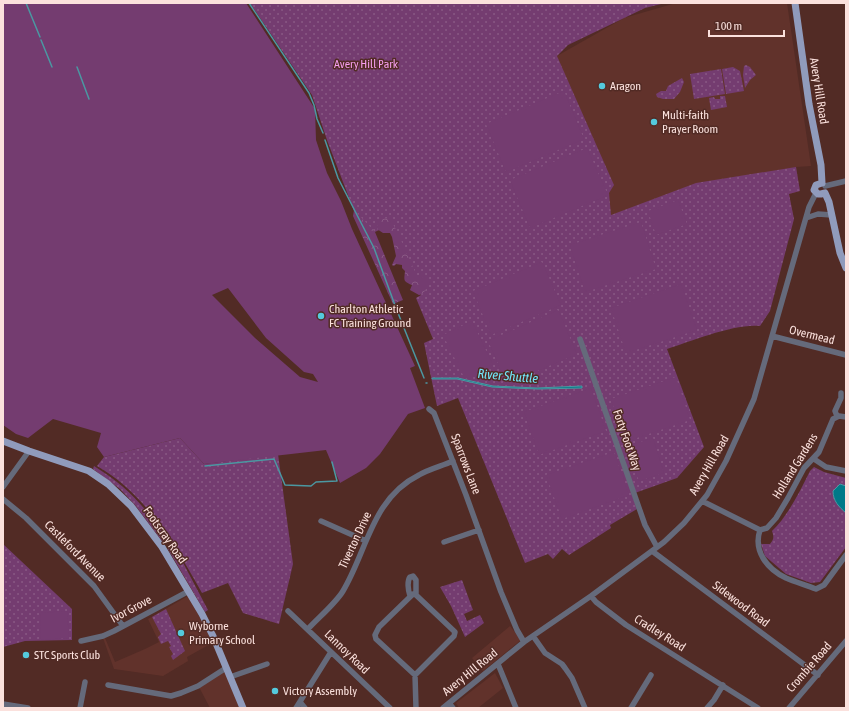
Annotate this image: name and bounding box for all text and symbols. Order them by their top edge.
scale bar [709,12,784,38]
text: 100 m [715,19,742,33]
park label: Avery Hill Park [334,57,399,71]
street label: Avery Hill Road [807,57,831,125]
place label: Aragon [610,79,641,93]
marker: Aragon [597,81,607,91]
place label: Multi-faith Prayer Room [662,108,718,136]
marker: Multi-faith Prayer Room [649,117,659,127]
place label: Charlton Athletic FC Training Ground [329,302,411,330]
marker: Charlton Athletic FC Training Ground [316,311,326,321]
street label: Overmead [788,323,836,347]
water label: River Shuttle [477,366,539,386]
street label: Forty Foot Way [610,408,644,472]
street label: Holland Gardens [769,431,821,501]
street label: Sparrows Lane [448,432,484,496]
street label: Avery Hill Road [686,433,732,497]
street label: Footscray Road [140,504,190,566]
street label: Tiverton Drive [336,509,374,571]
street label: Castleford Avenue [42,518,108,584]
street label: Sidewood Road [710,578,772,630]
street label: Ivor Grove [108,592,154,626]
street label: Cradley Road [632,612,688,654]
place label: Wyborne Primary School [189,619,256,647]
street label: Lannoy Road [322,627,372,677]
marker: Wyborne Primary School [176,628,186,638]
street label: Crombie Road [783,639,835,695]
street label: Avery Hill Road [440,645,500,699]
place label: STC Sports Club [34,648,101,662]
marker: STC Sports Club [21,650,31,660]
place label: Victory Assembly [283,684,357,698]
marker: Victory Assembly [270,686,280,696]

